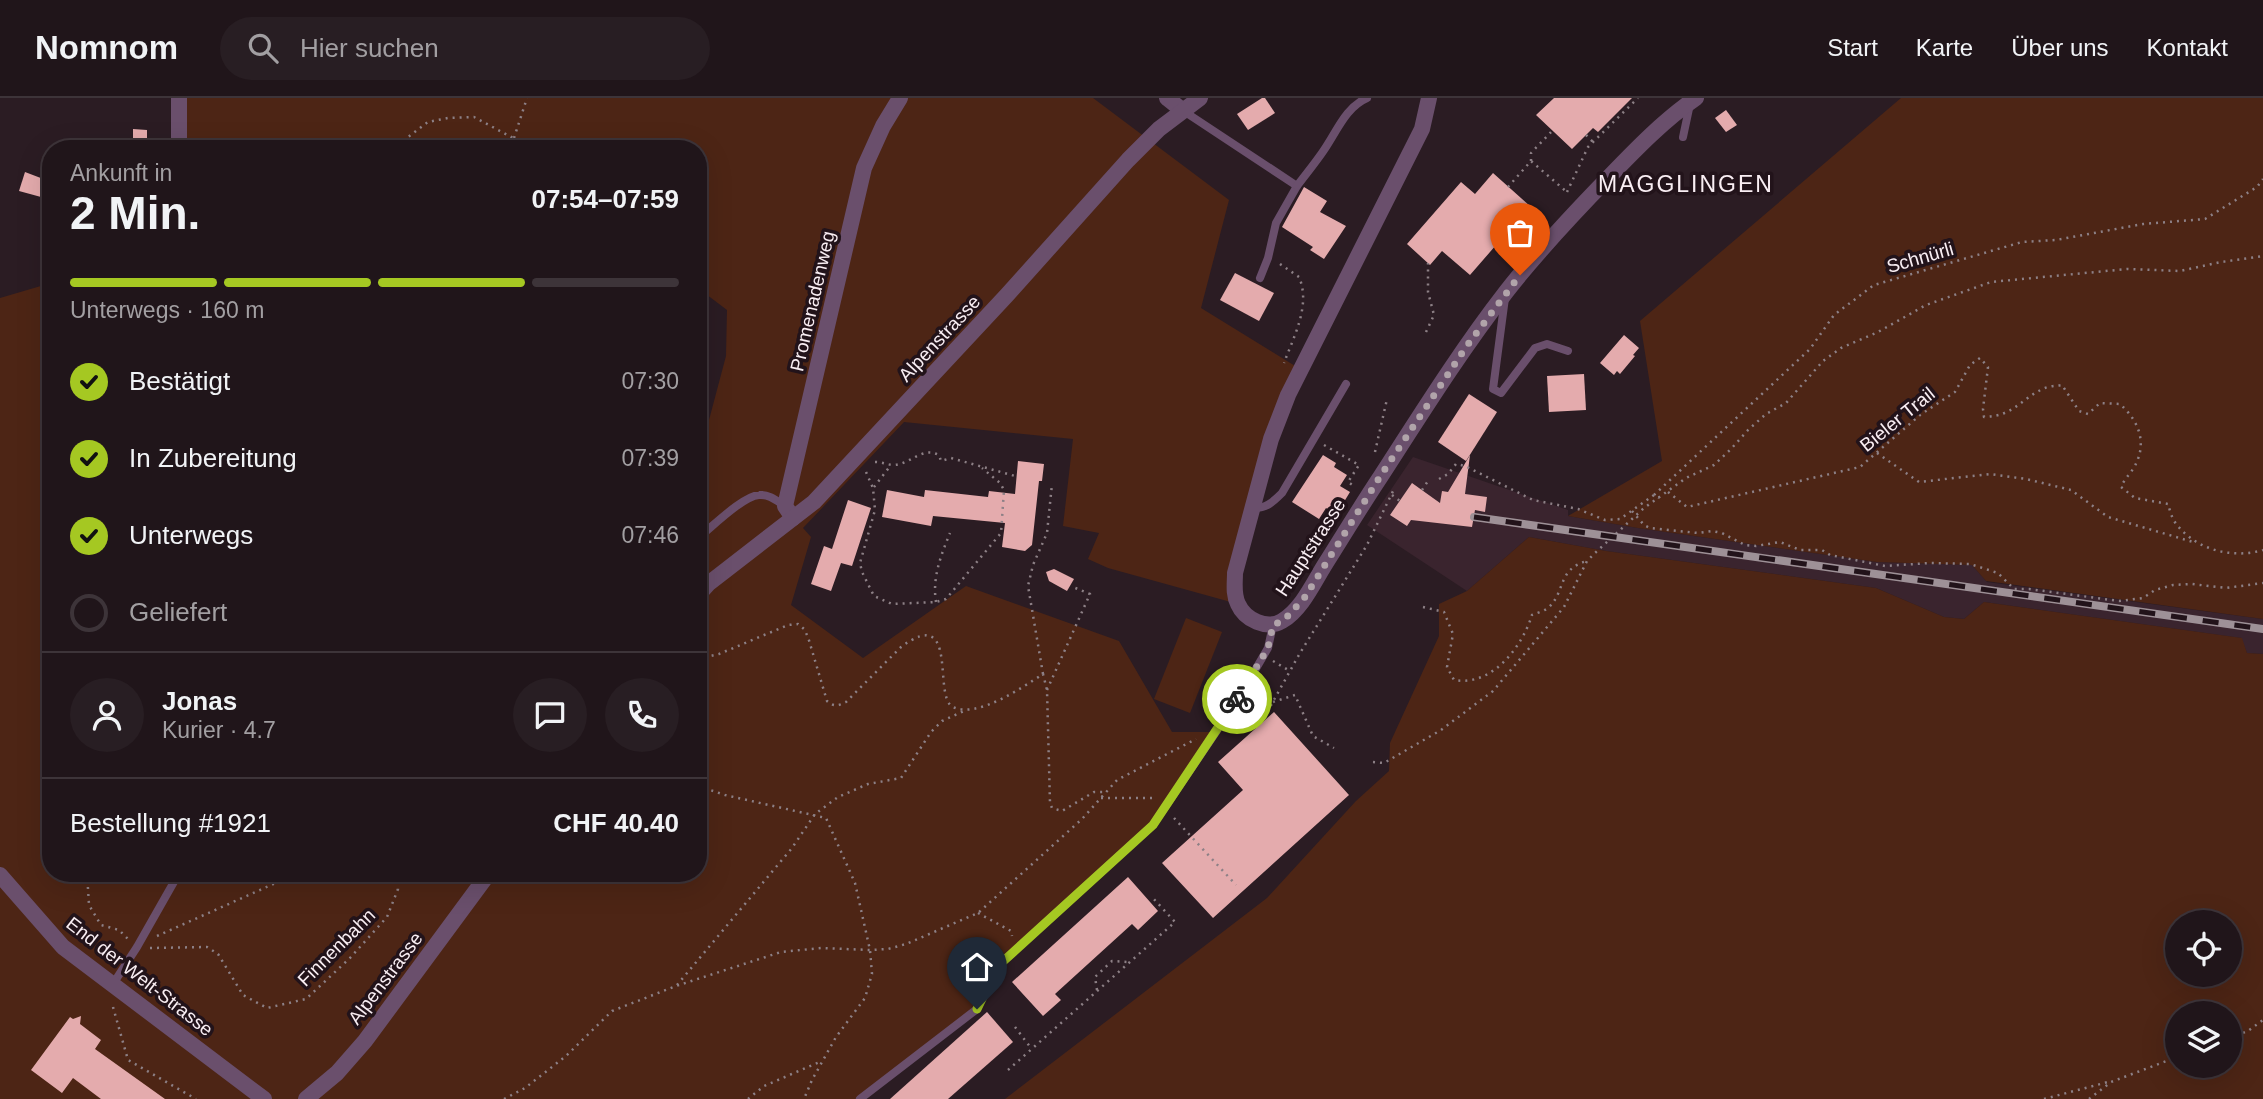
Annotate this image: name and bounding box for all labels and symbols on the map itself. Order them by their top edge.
district label: MAGGLINGEN [1598,171,1774,197]
pin [1490,203,1550,275]
street label: Promenadenweg [786,229,839,373]
street label: Schnürli [1884,238,1956,277]
street label: Alpenstrasse [894,291,985,386]
street label: Bieler Trail [1856,383,1939,456]
street label: Hauptstrasse [1271,495,1350,600]
courier [1202,664,1272,734]
street label: Finnenbahn [293,904,379,990]
street label: End der Welt-Strasse [62,913,217,1040]
street label: Alpenstrasse [344,928,427,1028]
pin [947,937,1007,1009]

